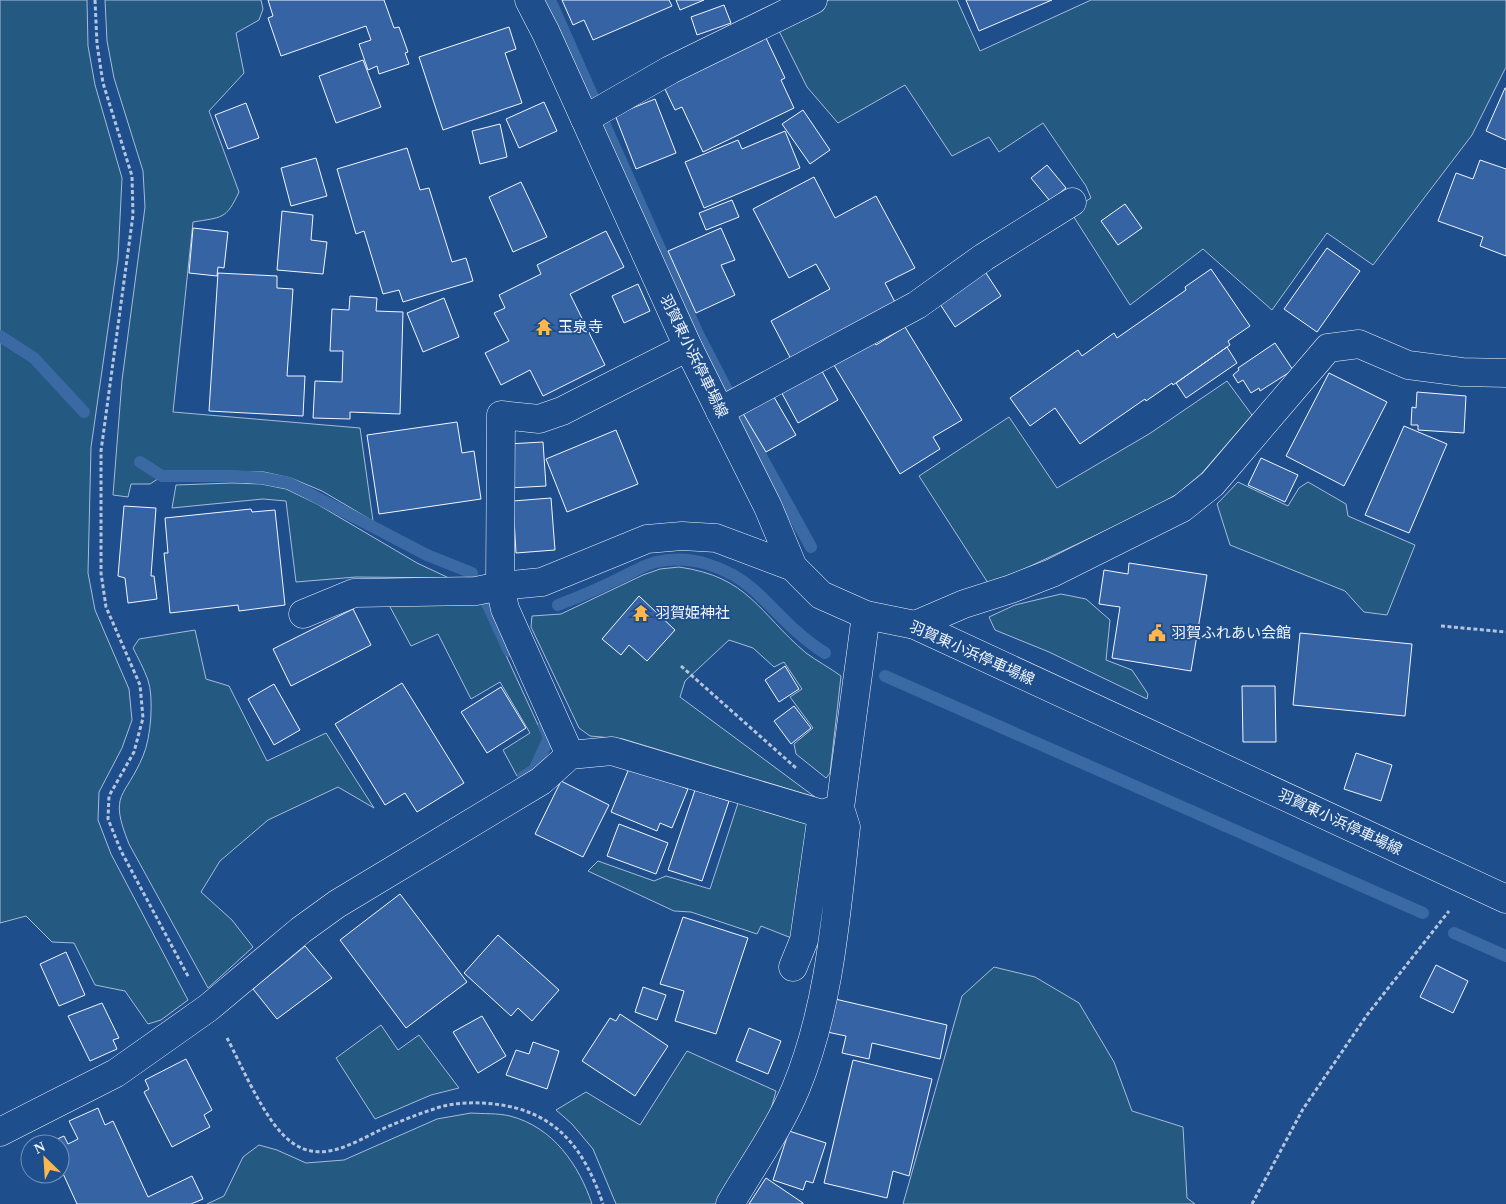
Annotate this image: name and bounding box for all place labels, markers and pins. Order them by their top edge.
temple icon: 玉泉寺 [534,317,554,337]
place label: 玉泉寺 [558,319,603,335]
temple icon: 羽賀姫神社 [631,603,651,623]
place label: 羽賀姫神社 [655,605,730,621]
public building icon: 羽賀ふれあい会館 [1147,623,1167,643]
place label: 羽賀ふれあい会館 [1171,625,1291,641]

